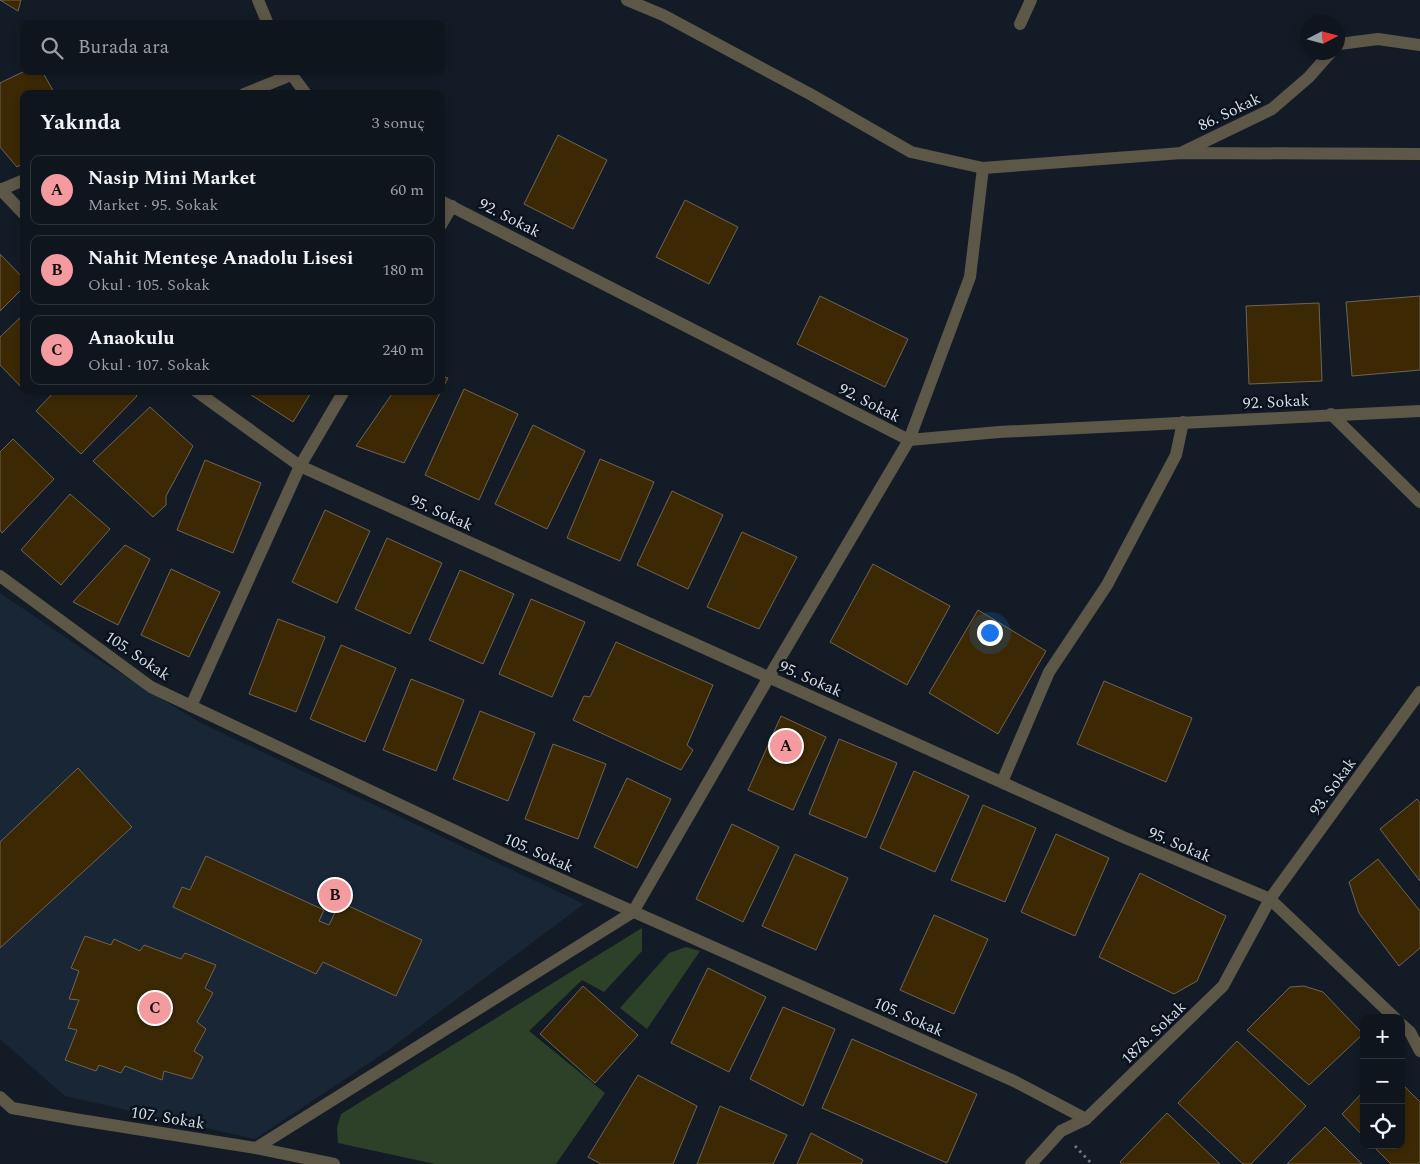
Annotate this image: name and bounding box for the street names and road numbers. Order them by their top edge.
street label: 86. Sokak [1194,86,1265,137]
street label: 92. Sokak [474,192,545,244]
street label: 92. Sokak [834,377,905,429]
street label: 92. Sokak [1242,388,1310,416]
street label: 95. Sokak [406,488,477,537]
street label: 105. Sokak [100,625,175,687]
street label: 95. Sokak [775,654,846,703]
street label: 93. Sokak [1303,752,1362,821]
street label: 95. Sokak [1144,821,1215,869]
street label: 105. Sokak [500,827,578,879]
street label: 105. Sokak [870,991,948,1043]
street label: 1878. Sokak [1116,995,1192,1070]
street label: 107. Sokak [129,1100,207,1136]

